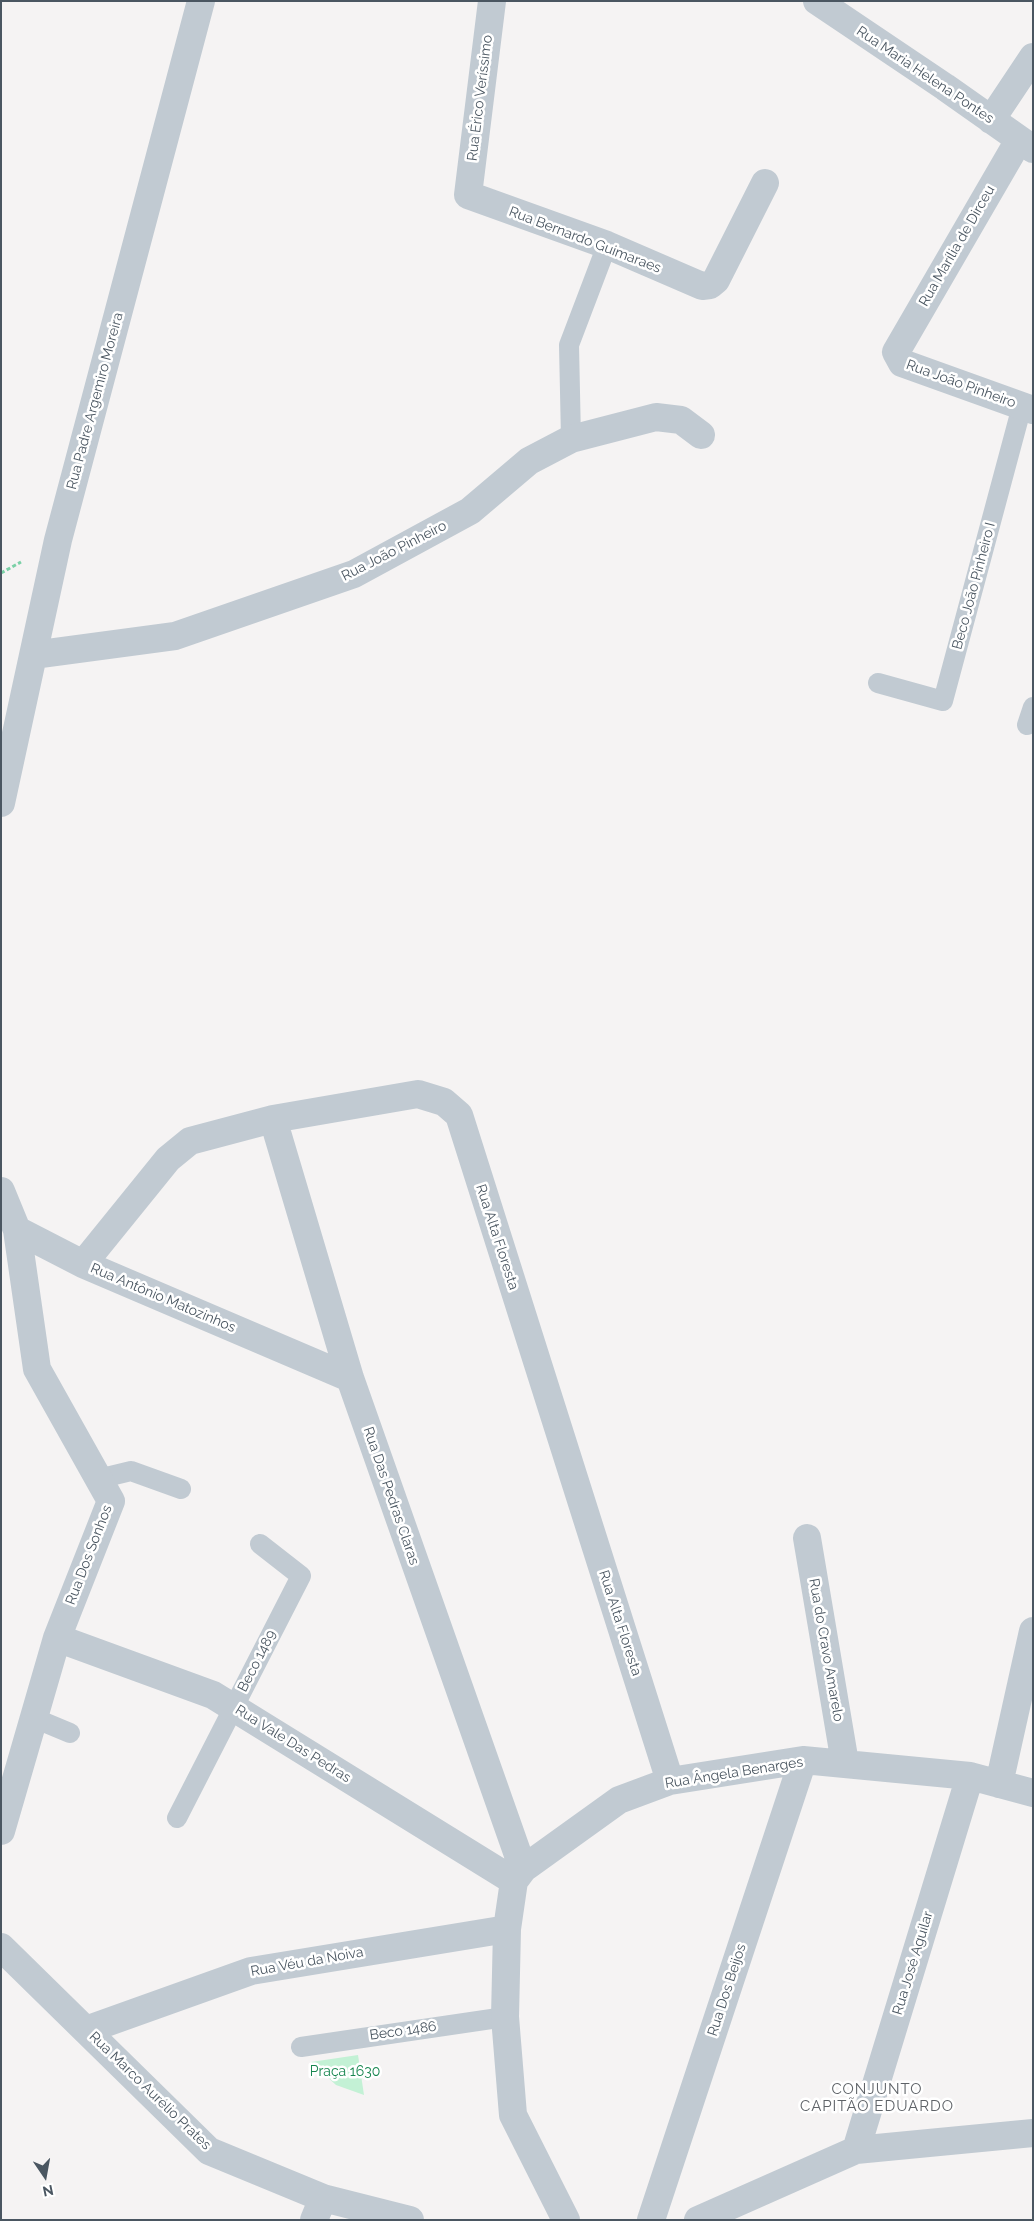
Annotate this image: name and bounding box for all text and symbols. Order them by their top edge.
street label: Rua Maria Helena Pontes [853,23,997,127]
street label: Rua Érico Veríssimo [464,34,496,162]
street label: Rua Marília de Dirceu [916,183,998,309]
street label: Rua Bernardo Guimaraes [507,203,663,277]
street label: Rua Padre Argemiro Moreira [63,311,127,491]
street label: Rua João Pinheiro [904,356,1018,412]
street label: Rua João Pinheiro [339,517,449,585]
street label: Beco João Pinheiro I [949,521,999,651]
street label: Rua Alta Floresta [472,1182,522,1292]
street label: Rua Antônio Matozinhos [88,1260,238,1336]
street label: Rua Das Pedras Claras [359,1425,423,1567]
street label: Rua Dos Sonhos [62,1503,116,1607]
street label: Rua Alta Floresta [595,1568,645,1678]
street label: Rua do Cravo Amarelo [805,1577,847,1723]
street label: Beco 1489 [234,1627,280,1695]
street label: Rua Vale Das Pedras [232,1702,354,1786]
street label: Rua Ângela Benarges [664,1754,804,1792]
street label: Rua José Aguilar [889,1909,937,2017]
street label: Rua Dos Beijos [704,1942,750,2038]
street label: Rua Véu da Noiva [249,1944,365,1980]
street label: Beco 1486 [368,2018,438,2044]
street label: Rua Marco Aurélio Prates [86,2028,214,2154]
park label: Praça 1630 [310,2064,380,2080]
district label: CONJUNTO CAPITÃO EDUARDO [798,2080,956,2115]
north arrow [20,2151,70,2201]
text: N [41,2182,55,2200]

